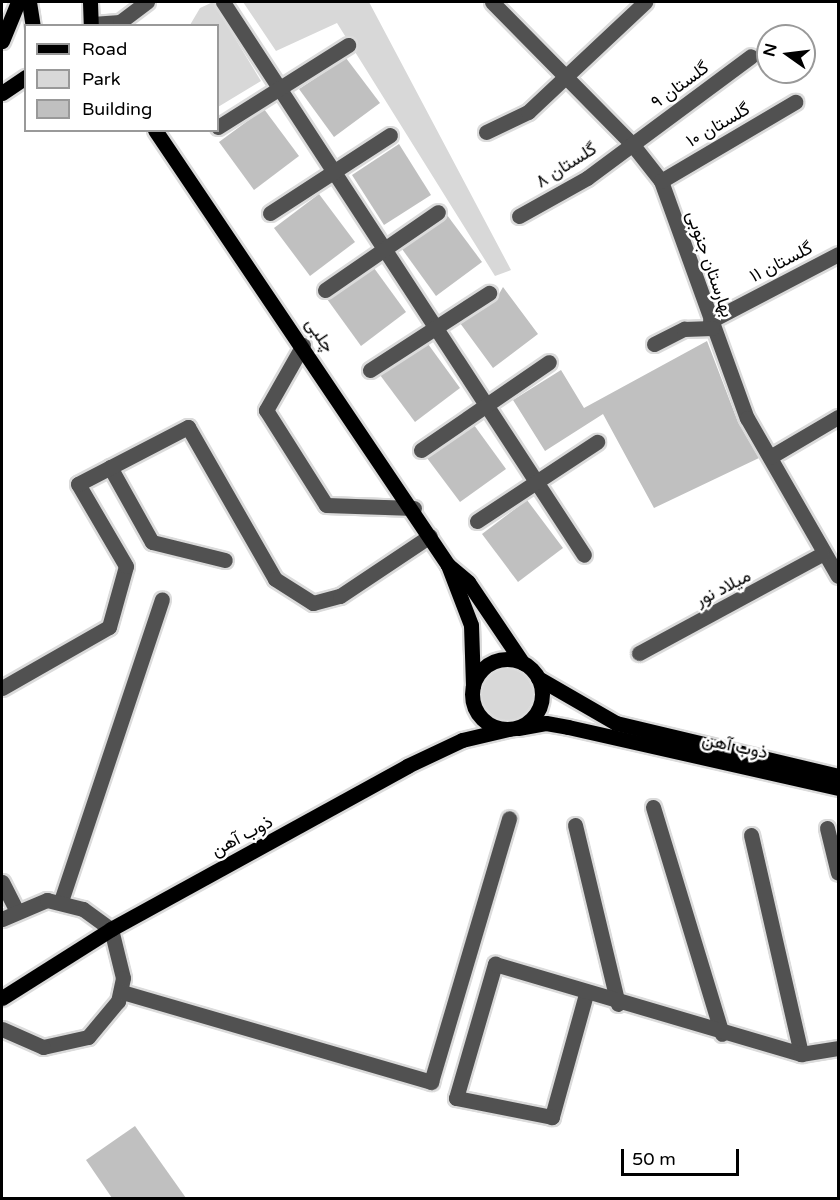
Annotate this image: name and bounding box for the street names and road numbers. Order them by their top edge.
street label: گلستان ۹ [647,57,713,113]
street label: گلستان ۱۰ [682,98,754,152]
street label: گلستان ۸ [531,138,601,192]
street label: بهارستان جنوبی [682,208,738,320]
street label: گلستان ۱۱ [746,237,816,287]
street label: چلبی [301,313,339,357]
street label: میلاد نور [692,565,754,611]
street label: ذوب آهن [700,729,770,763]
street label: ذوب آهن [207,811,277,861]

